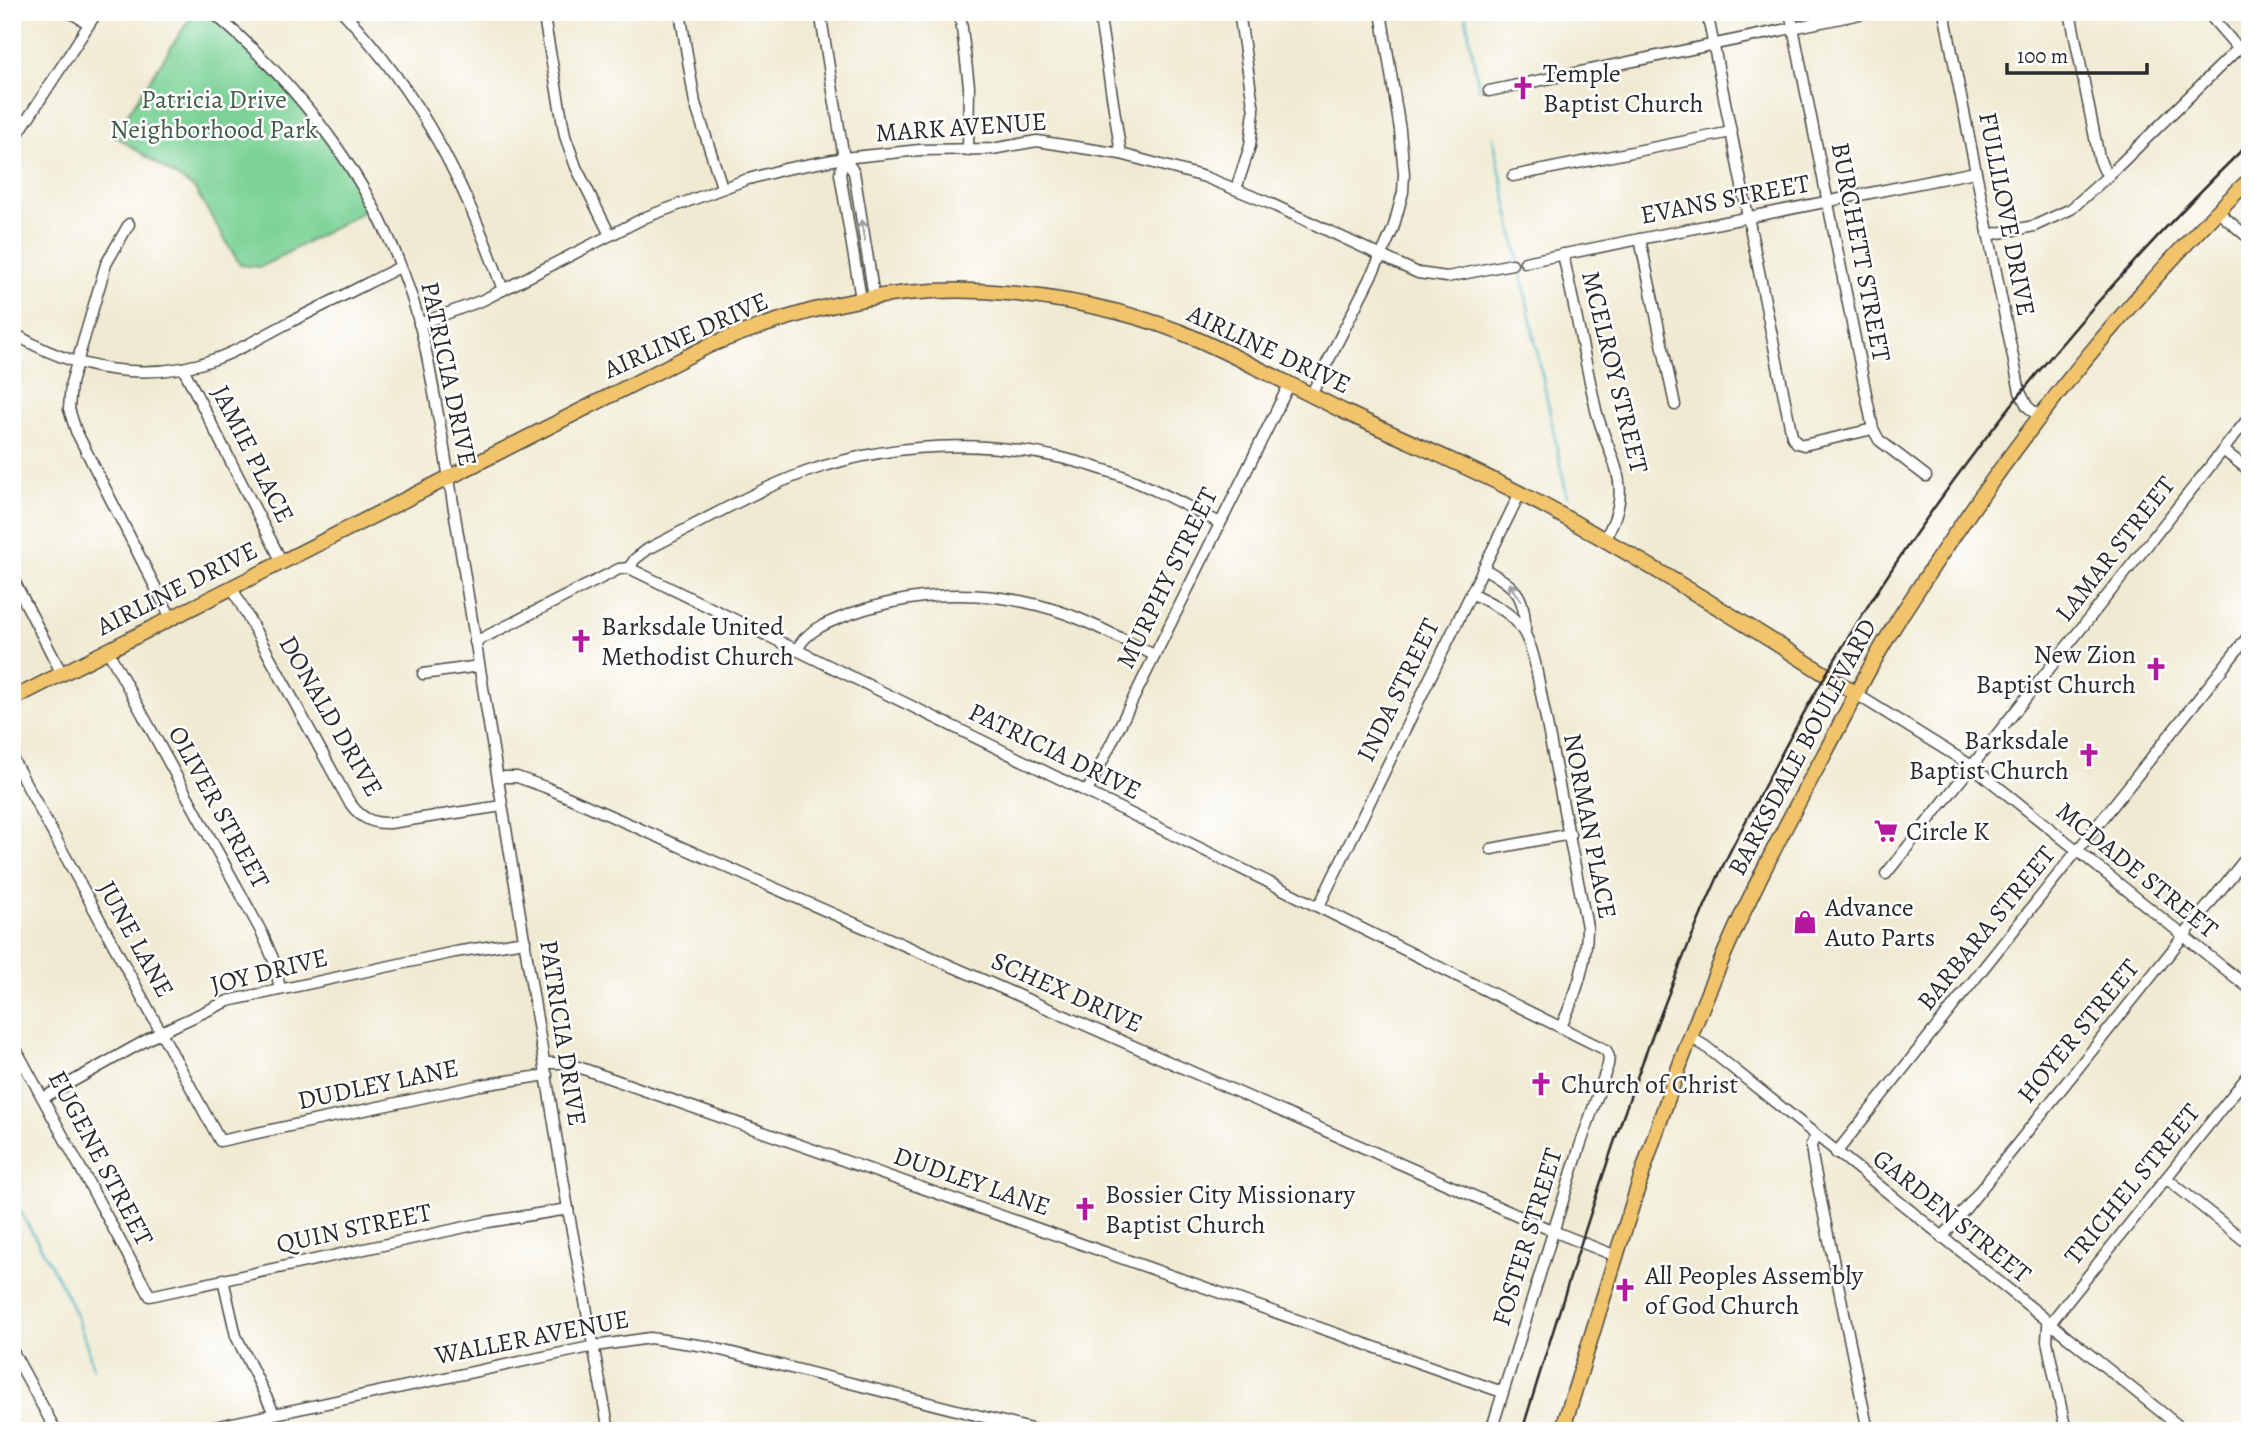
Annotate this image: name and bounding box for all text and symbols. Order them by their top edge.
scale bar [2007,32,2146,76]
text: 100 m [2017,42,2068,70]
place label: Temple Baptist Church [1543,56,1703,121]
church icon: Temple Baptist Church [1509,74,1537,102]
park label: Patricia Drive Neighborhood Park [110,82,318,147]
street label: MARK AVENUE [874,104,1048,150]
street label: FULLILOVE DRIVE [1970,109,2044,319]
street label: BURCHETT STREET [1823,139,1899,365]
street label: EVANS STREET [1637,165,1813,233]
one-way arrow [856,219,869,242]
street label: MCELROY STREET [1573,267,1657,477]
street label: PATRICIA DRIVE [412,278,486,470]
street label: AIRLINE DRIVE [597,283,774,387]
street label: AIRLINE DRIVE [1181,295,1356,402]
street label: JAMIE PLACE [203,379,303,529]
street label: LAMAR STREET [2047,469,2183,629]
street label: MURPHY STREET [1108,482,1226,674]
street label: AIRLINE DRIVE [90,532,264,644]
one-way arrow [1508,583,1523,603]
place label: Barksdale United Methodist Church [601,609,794,674]
street label: BARKSDALE BOULEVARD [1719,612,1885,882]
street label: INDA STREET [1348,613,1448,767]
church icon: Barksdale United Methodist Church [567,627,595,655]
street label: DONALD DRIVE [271,629,391,803]
place label: New Zion Baptist Church [1976,637,2136,702]
church icon: New Zion Baptist Church [2142,655,2170,683]
street label: PATRICIA DRIVE [963,694,1147,808]
street label: OLIVER STREET [160,719,278,895]
place label: Barksdale Baptist Church [1909,723,2069,788]
street label: NORMAN PLACE [1555,730,1625,922]
church icon: Barksdale Baptist Church [2075,741,2103,769]
street label: MCDADE STREET [2049,794,2225,946]
place label: Circle K [1906,814,1990,849]
supermarket icon: Circle K [1872,817,1900,845]
street label: BARBARA STREET [1909,838,2063,1018]
street label: JUNE LANE [90,874,182,1004]
place label: Advance Auto Parts [1824,890,1935,955]
shop icon: Advance Auto Parts [1791,908,1819,936]
street label: PATRICIA DRIVE [531,937,595,1129]
street label: JOY DRIVE [207,940,331,1002]
street label: SCHEX DRIVE [986,943,1148,1041]
street label: HOYER STREET [2009,951,2147,1111]
street label: DUDLEY LANE [294,1050,462,1118]
street label: EUGENE STREET [40,1064,162,1252]
place label: Church of Christ [1561,1067,1739,1102]
church icon: Church of Christ [1527,1070,1555,1098]
street label: TRICHEL STREET [2056,1096,2208,1272]
street label: DUDLEY LANE [889,1138,1055,1224]
street label: GARDEN STREET [1865,1141,2039,1291]
street label: FOSTER STREET [1483,1144,1571,1330]
place label: Bossier City Missionary Baptist Church [1105,1177,1356,1242]
street label: QUIN STREET [273,1194,435,1262]
church icon: Bossier City Missionary Baptist Church [1071,1195,1099,1223]
place label: All Peoples Assembly of God Church [1644,1258,1863,1323]
church icon: All Peoples Assembly of God Church [1611,1276,1639,1304]
street label: WALLER AVENUE [431,1301,632,1373]

